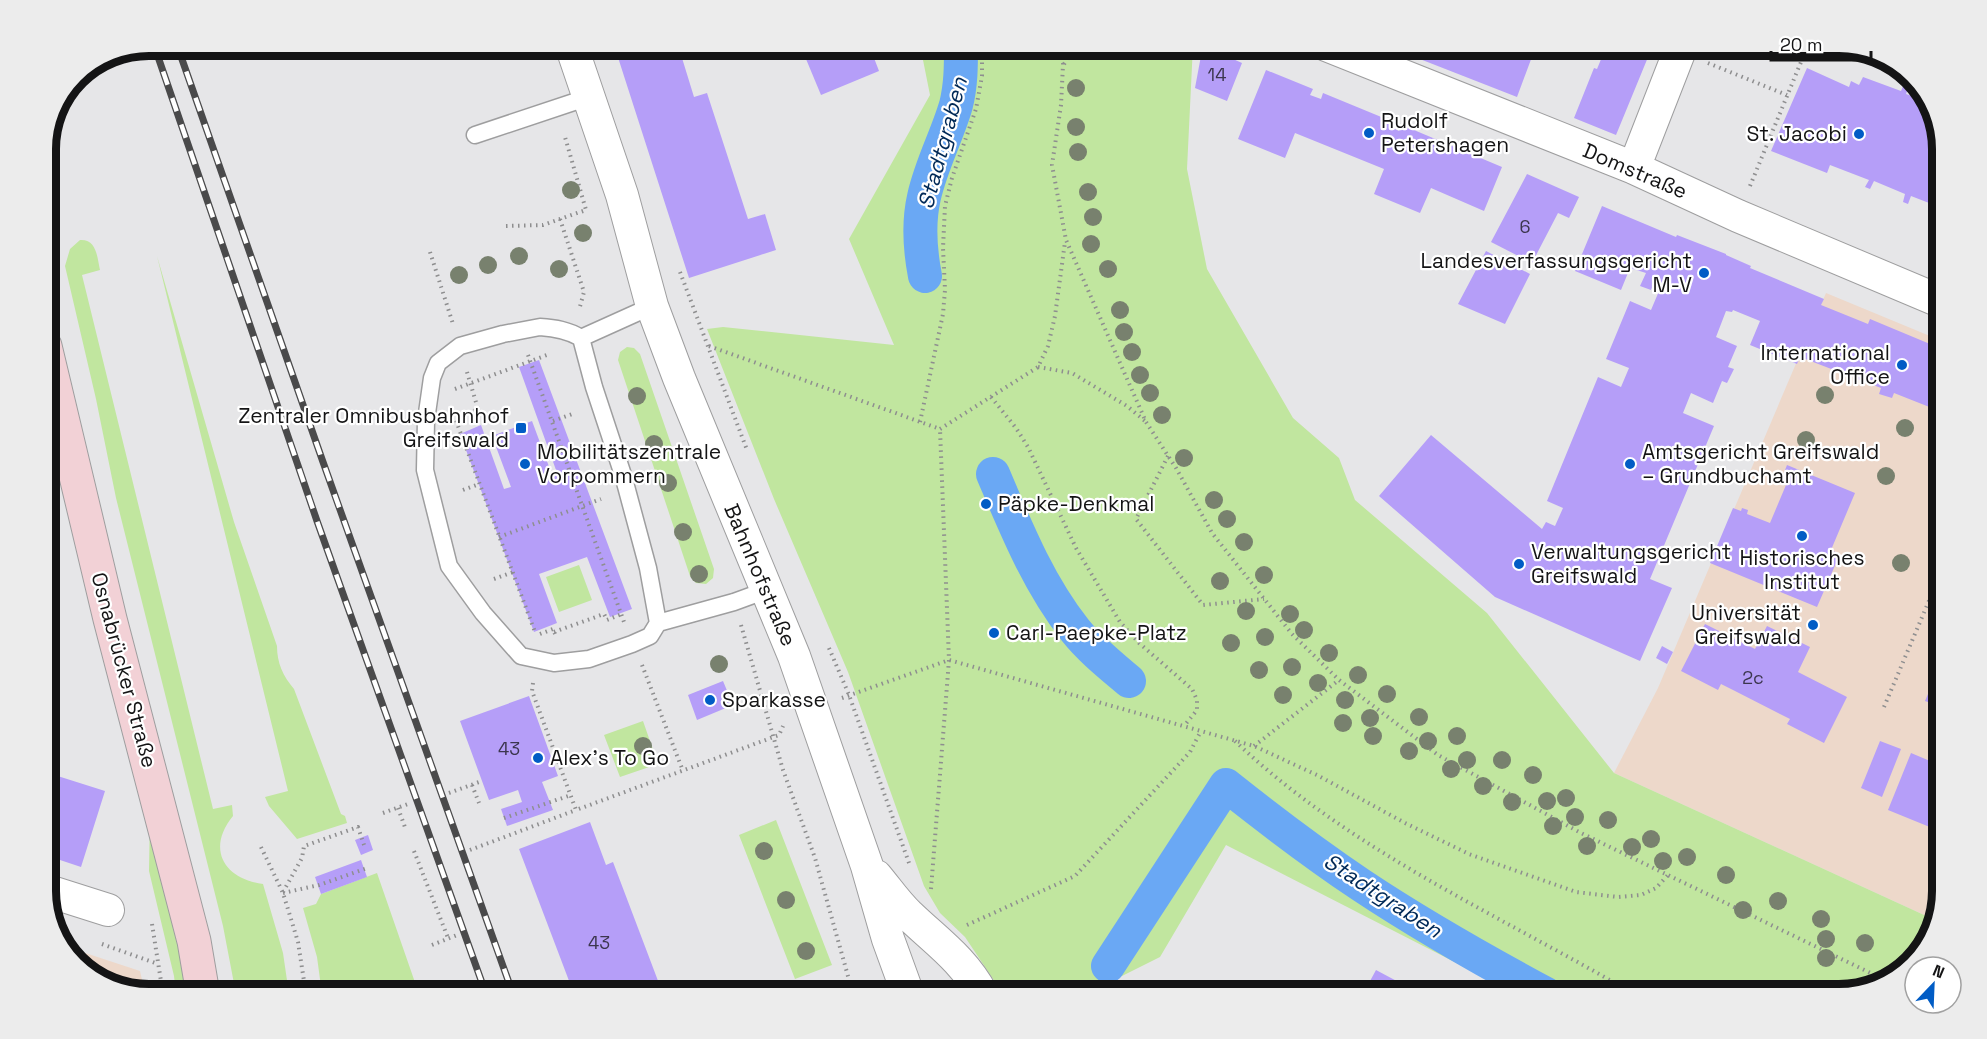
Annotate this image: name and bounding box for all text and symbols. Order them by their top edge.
scale bar [1771,24,1872,62]
text: 20 m [1780,33,1823,56]
house number: 14 [1208,63,1226,86]
water label: Stadtgraben [911,74,973,212]
place label: Rudolf Petershagen [1381,107,1509,158]
place label: St. Jacobi [1747,120,1847,147]
marker: Rudolf Petershagen [1362,126,1376,140]
marker: St. Jacobi [1852,127,1866,141]
street label: Domstraße [1579,136,1691,205]
house number: 6 [1519,215,1531,238]
place label: Landesverfassungsgericht M-V [1420,247,1692,298]
marker: Landesverfassungsgericht M-V [1697,266,1711,280]
place label: International Office [1761,339,1890,390]
marker: International Office [1895,358,1909,372]
place label: Zentraler Omnibusbahnhof Greifswald [238,402,509,453]
marker: Zentraler Omnibusbahnhof Greifswald [514,421,528,435]
place label: Mobilitätszentrale Vorpommern [537,438,721,489]
place label: Amtsgericht Greifswald – Grundbuchamt [1642,438,1879,489]
marker: Mobilitätszentrale Vorpommern [518,457,532,471]
marker: Amtsgericht Greifswald – Grundbuchamt [1623,457,1637,471]
place label: Päpke-Denkmal [998,490,1155,517]
marker: Päpke-Denkmal [979,497,993,511]
street label: Bahnhofstraße [718,500,803,650]
marker: Historisches Institut [1795,529,1809,543]
place label: Verwaltungsgericht Greifswald [1531,538,1731,589]
place label: Historisches Institut [1739,544,1865,595]
marker: Verwaltungsgericht Greifswald [1512,557,1526,571]
street label: Osnabrücker Straße [85,569,164,771]
place label: Universität Greifswald [1691,599,1801,650]
marker: Universität Greifswald [1806,618,1820,632]
place label: Carl-Paepke-Platz [1006,619,1187,646]
marker: Carl-Paepke-Platz [987,626,1001,640]
house number: 2c [1742,666,1764,689]
place label: Sparkasse [722,686,826,713]
marker: Sparkasse [703,693,717,707]
house number: 43 [498,737,520,760]
place label: Alex's To Go [550,744,669,771]
marker: Alex's To Go [531,751,545,765]
water label: Stadtgraben [1319,846,1448,944]
house number: 43 [588,931,610,954]
north arrow [1903,955,1963,1015]
text: N [1930,960,1948,983]

